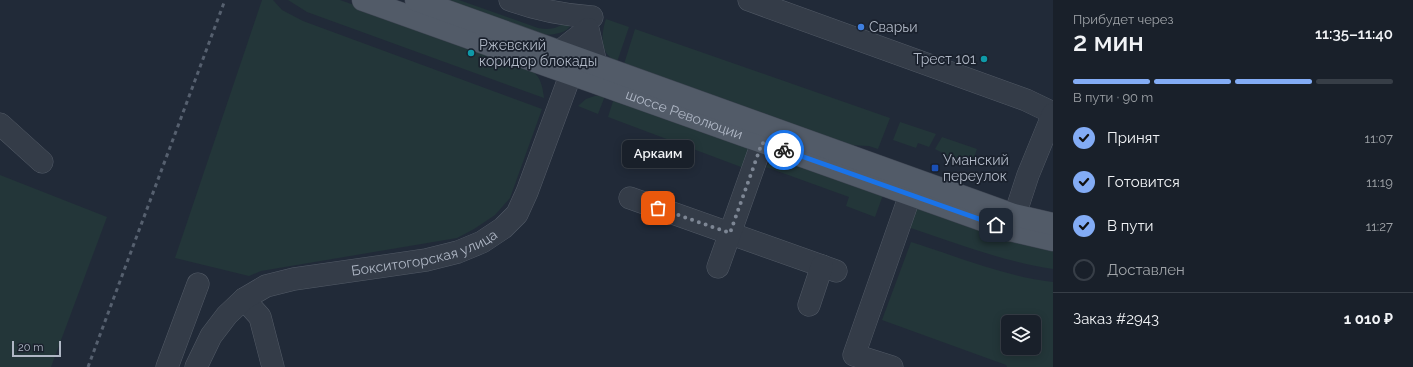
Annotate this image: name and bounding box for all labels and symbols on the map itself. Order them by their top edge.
place label: Сварьи [869,19,918,35]
marker: Сварьи [856,22,866,32]
place label: Ржевский коридор блокады [479,37,597,69]
marker: Ржевский коридор блокады [466,48,476,58]
place label: Трест 101 [913,51,976,67]
marker: Трест 101 [979,54,989,64]
street label: шоссе Революции [624,86,745,142]
courier [764,130,804,170]
callout: Аркаим [622,140,694,168]
place label: Уманский переулок [943,152,1009,184]
marker: Уманский переулок [930,163,940,173]
pin [641,191,675,225]
pin [979,208,1013,242]
street label: Бокситогорская улица [350,226,500,279]
scale bar [12,339,61,358]

